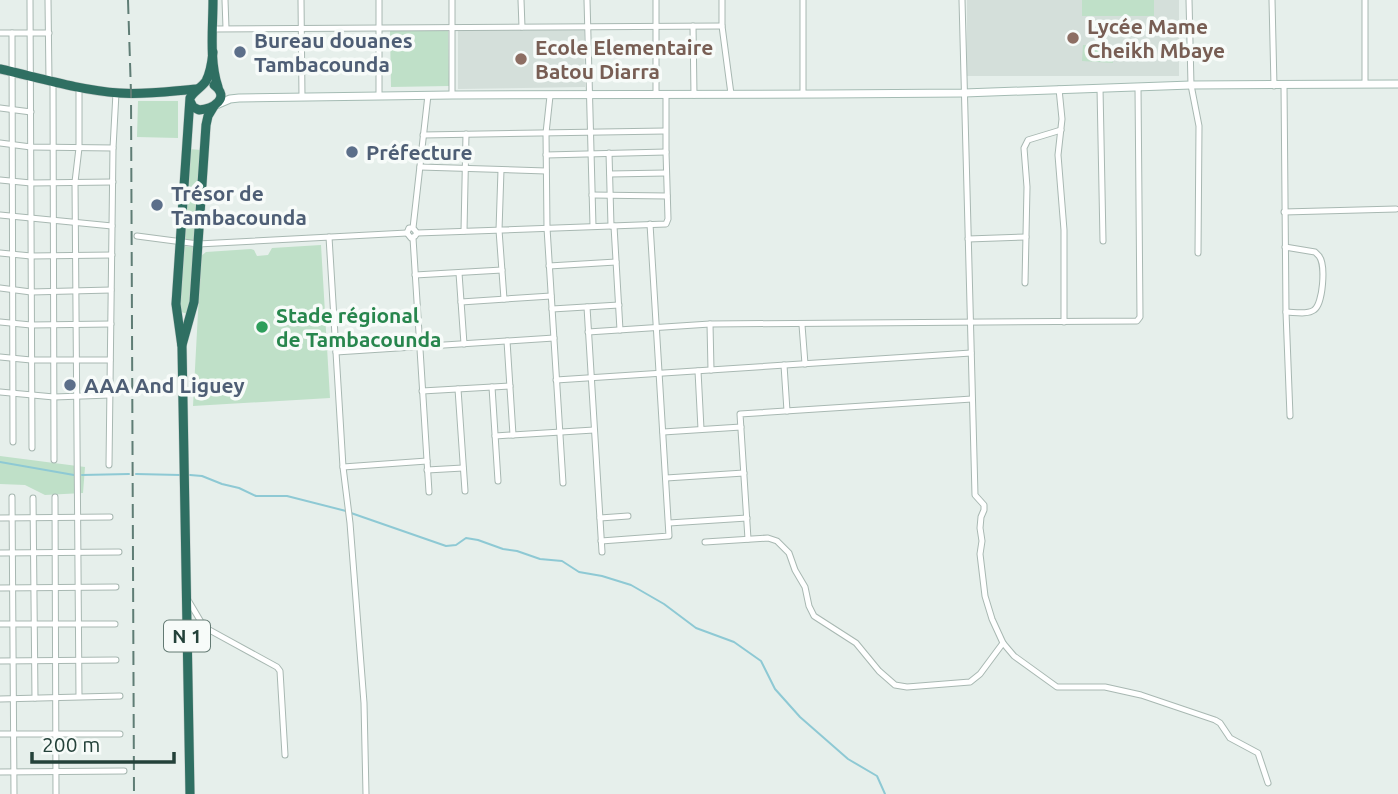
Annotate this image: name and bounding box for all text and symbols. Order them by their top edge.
place label: Lycée Mame Cheikh Mbaye [1087,14,1225,62]
place label: Bureau douanes Tambacounda [254,28,413,76]
marker: Lycée Mame Cheikh Mbaye [1065,30,1081,46]
place label: Ecole Elementaire Batou Diarra [535,35,713,83]
marker: Bureau douanes Tambacounda [232,44,248,60]
marker: Ecole Elementaire Batou Diarra [513,51,529,67]
place label: Préfecture [366,140,473,164]
marker: Préfecture [344,144,360,160]
place label: Trésor de Tambacounda [171,181,307,229]
marker: Trésor de Tambacounda [149,197,165,213]
place label: Stade régional de Tambacounda [276,303,441,351]
marker: Stade régional de Tambacounda [254,319,270,335]
place label: AAA And Liguey [84,373,245,397]
marker: AAA And Liguey [62,377,78,393]
road number: N 1 [164,621,210,652]
scale bar [32,720,173,764]
text: 200 m [42,732,100,756]

